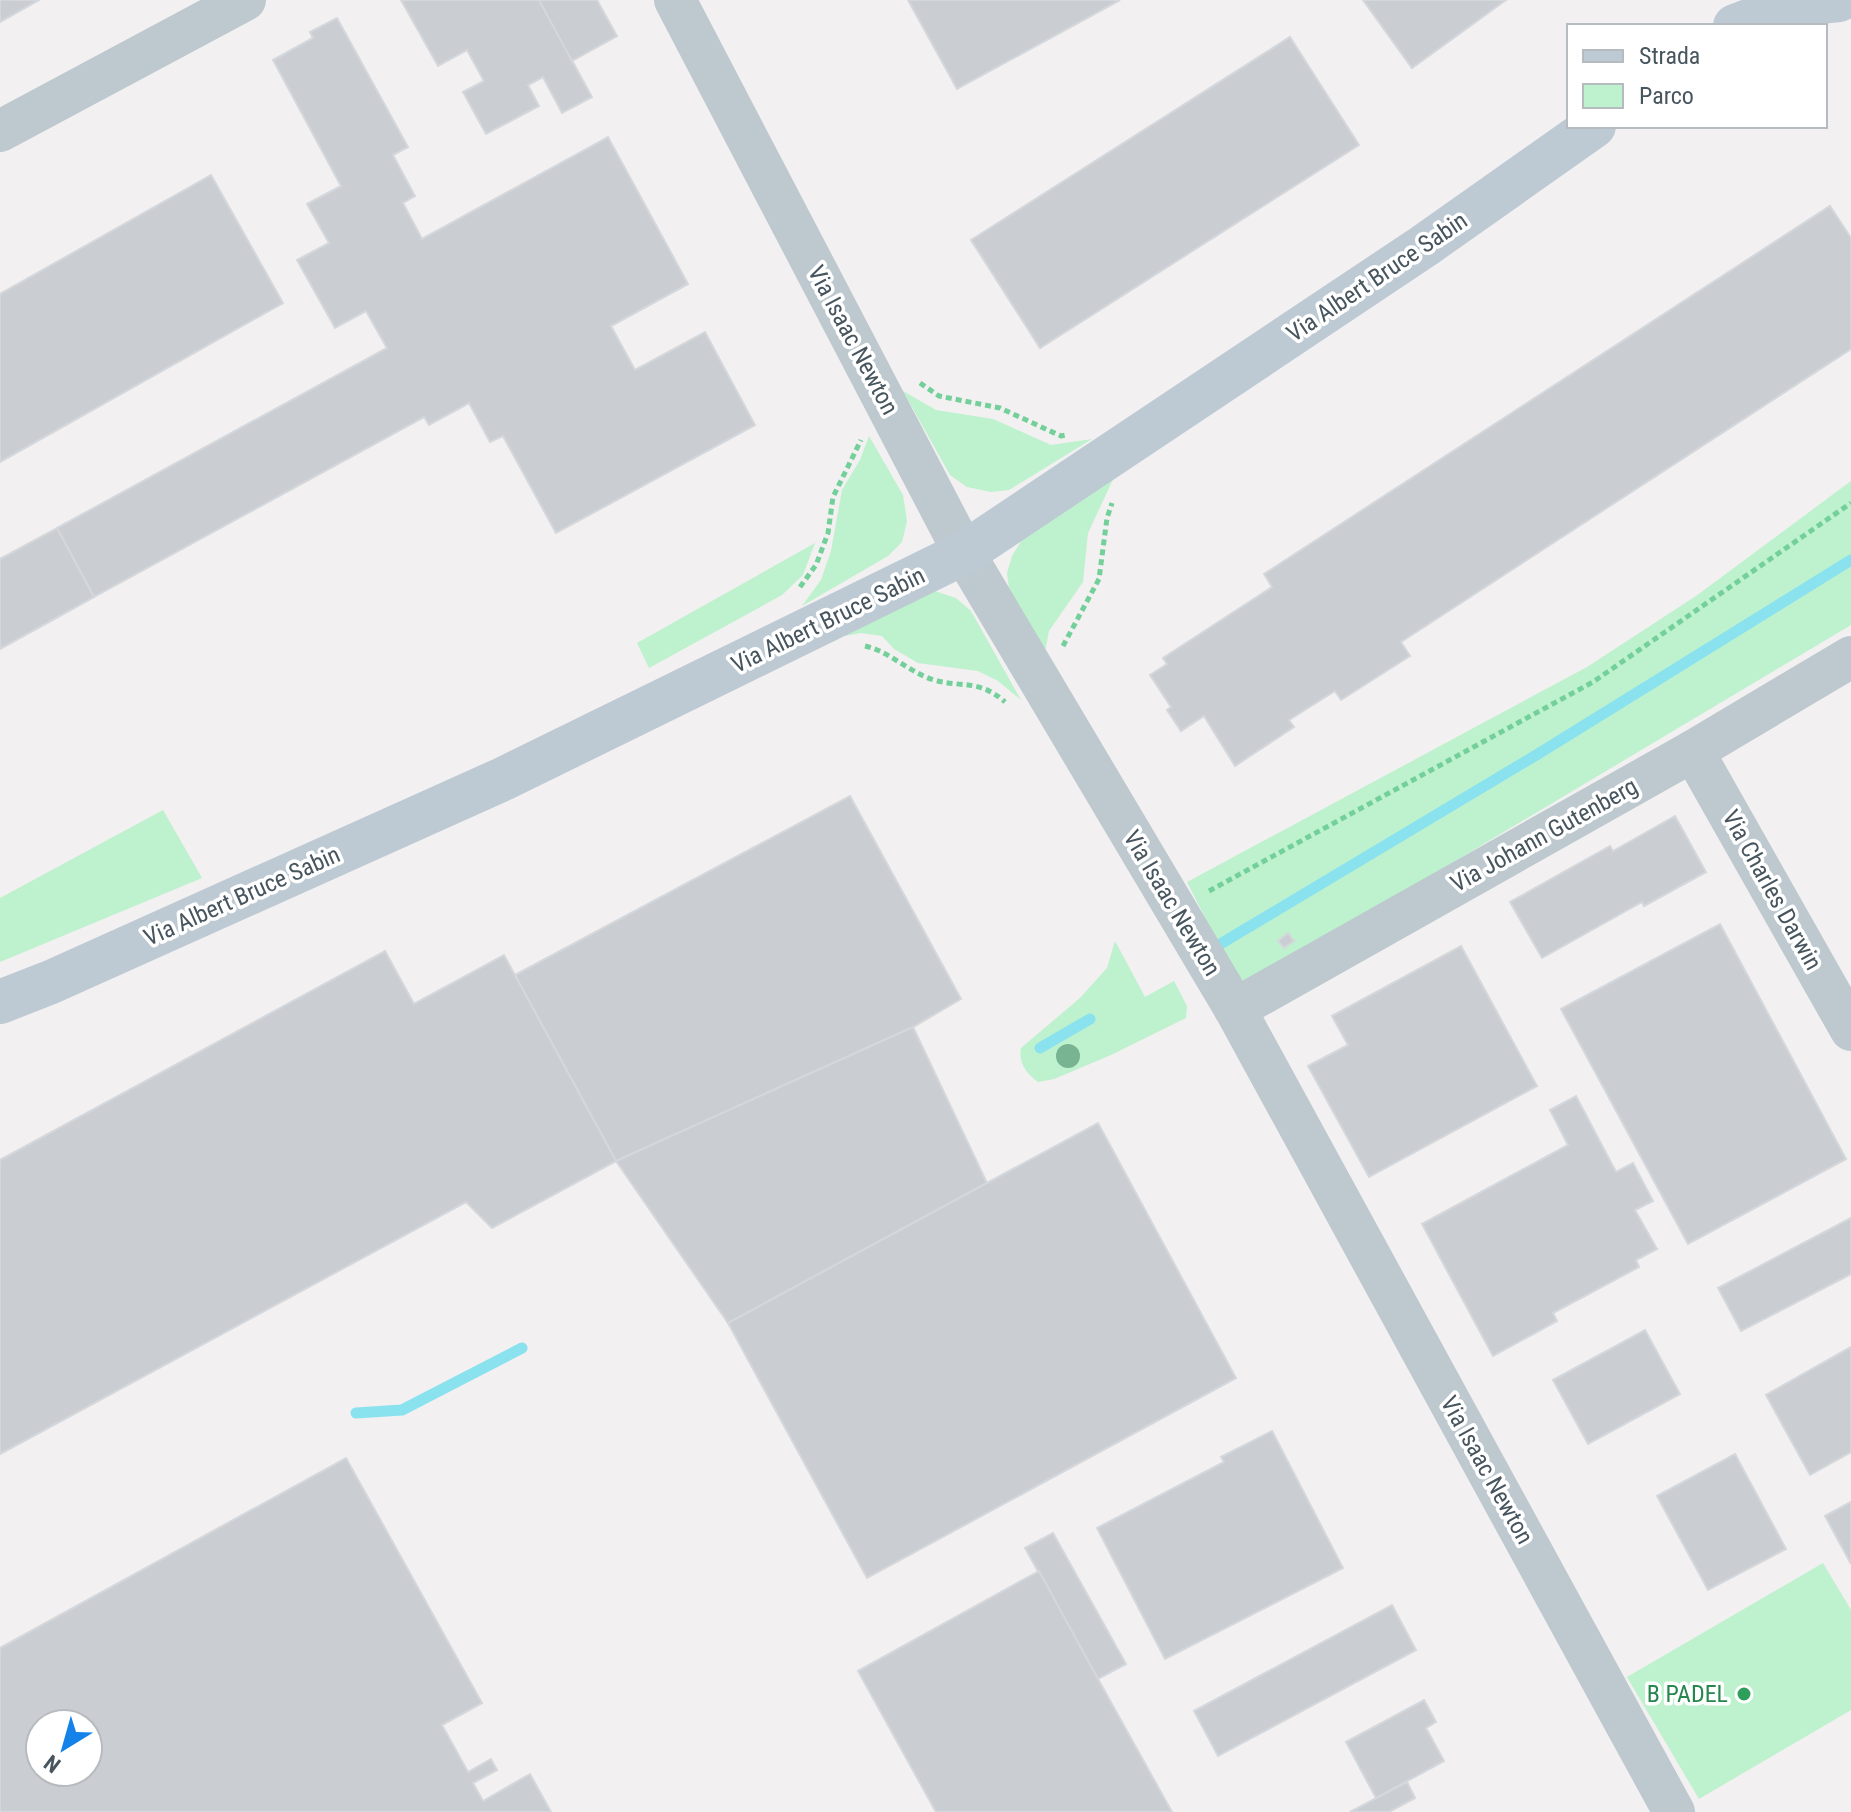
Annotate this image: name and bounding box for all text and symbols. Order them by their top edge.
legend [1567,24,1827,128]
text: Strada [1639,42,1700,70]
text: Parco [1639,82,1694,110]
street label: Via Albert Bruce Sabin [1281,206,1473,348]
street label: Via Isaac Newton [802,261,904,419]
street label: Via Albert Bruce Sabin [727,561,929,679]
street label: Via Johann Gutenberg [1446,772,1642,898]
street label: Via Charles Darwin [1716,805,1828,975]
street label: Via Isaac Newton [1118,825,1226,981]
street label: Via Albert Bruce Sabin [140,840,344,952]
street label: Via Isaac Newton [1435,1391,1539,1549]
place label: B PADEL [1647,1680,1728,1708]
marker: B PADEL [1735,1685,1753,1703]
north arrow [24,1708,104,1788]
text: N [39,1750,65,1778]

